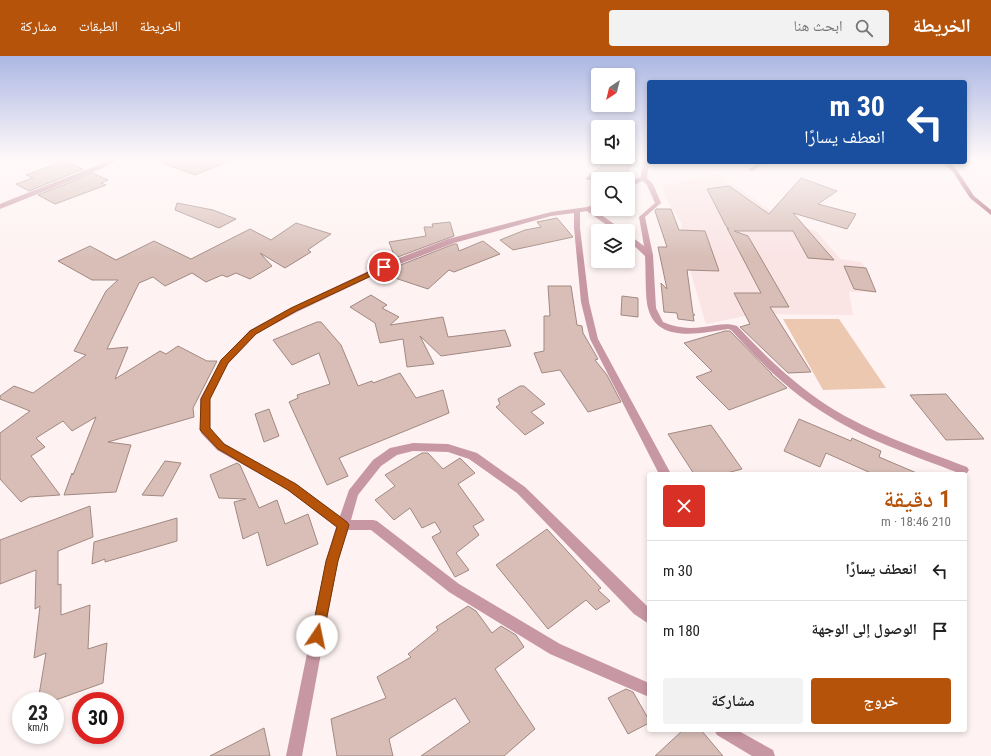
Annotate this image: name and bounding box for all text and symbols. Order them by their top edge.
search box [609,10,889,46]
text: الخريطة [913,14,971,37]
text: ابحث هنا [794,17,843,35]
icon: search [853,17,875,39]
text: مشاركة [20,18,57,34]
text: الطبقات [79,18,118,34]
text: الخريطة [140,18,181,34]
north arrow [591,68,635,112]
map controls [591,68,635,268]
text: 30 m [829,90,885,123]
icon: left [899,96,951,148]
button: sound [591,120,635,164]
text: انعطف يسارًا [804,126,885,147]
button: search [591,172,635,216]
button: layers [591,224,635,268]
pin [367,250,401,284]
icon: arrive [373,256,395,278]
button: close [663,485,705,527]
text: 1 دقيقة [884,485,951,513]
text: 210 m · 18:46 [881,514,951,529]
text: انعطف يسارًا [846,560,917,578]
icon: left [929,560,951,582]
text: 30 m [663,562,693,580]
position arrow [296,615,338,657]
text: الوصول إلى الوجهة [811,620,917,638]
icon: arrive [929,620,951,642]
text: 180 m [663,622,700,640]
button: مشاركة [663,678,803,724]
button: خروج [811,678,951,724]
speed limit sign: 30 [72,692,124,744]
text: 23 [28,701,48,725]
text: km/h [28,722,48,733]

